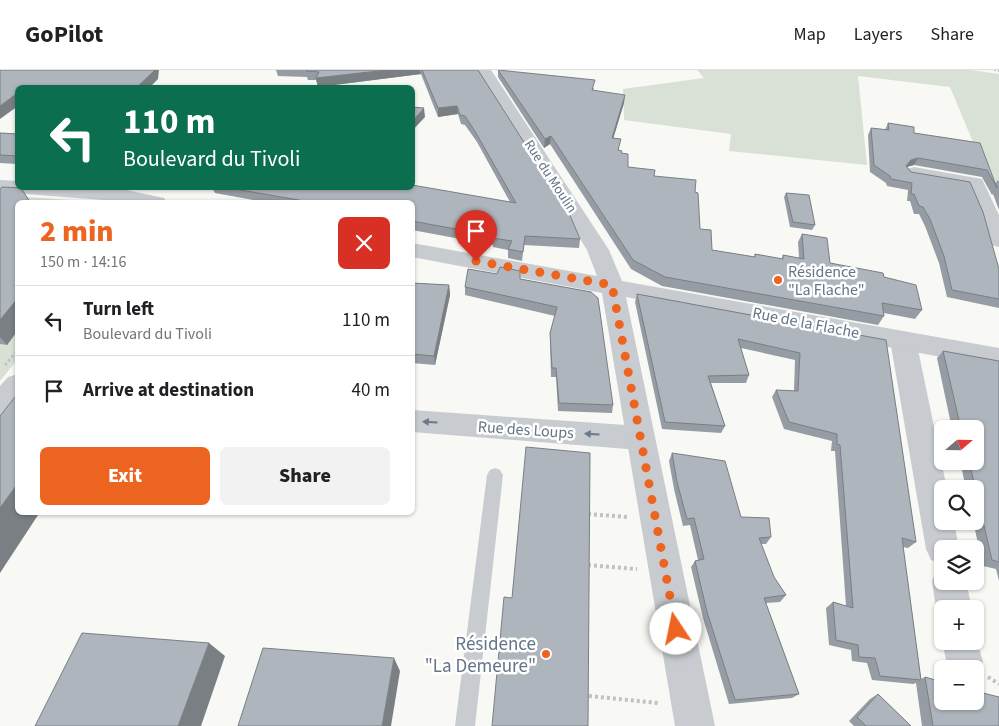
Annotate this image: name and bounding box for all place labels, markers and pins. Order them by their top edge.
pin [455,210,497,261]
place label: Résidence "La Flache" [788,261,865,301]
marker: Résidence "La Flache" [772,274,784,286]
place label: Résidence "La Demeure" [425,631,536,680]
marker: Résidence "La Demeure" [540,648,552,660]

